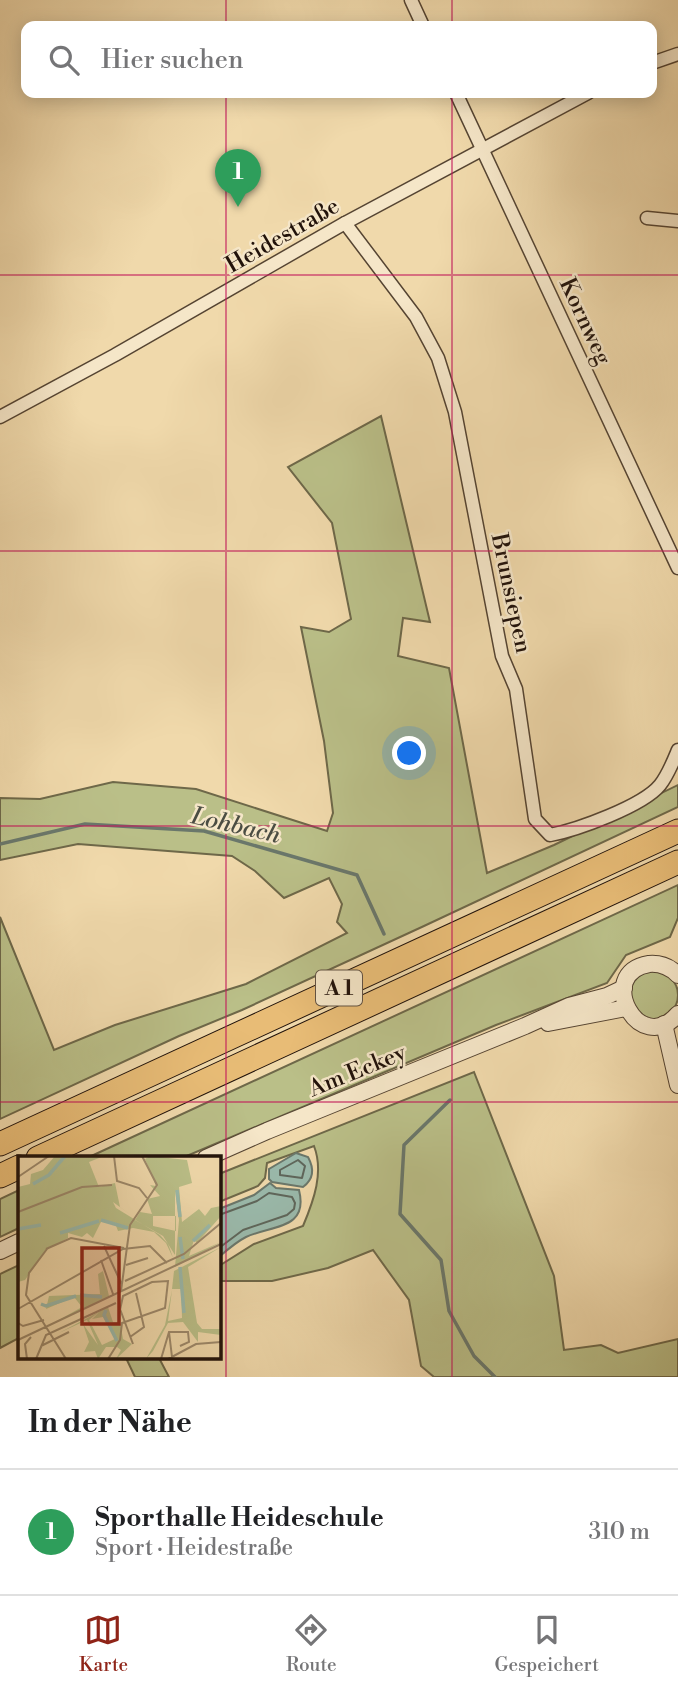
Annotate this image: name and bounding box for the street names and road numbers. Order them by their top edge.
street label: Heidestraße [221,192,344,280]
street label: Kornweg [553,273,617,369]
street label: Brunsiepen [484,530,537,656]
road number: A 1 [316,970,362,1006]
street label: Am Eckey [304,1038,411,1104]

